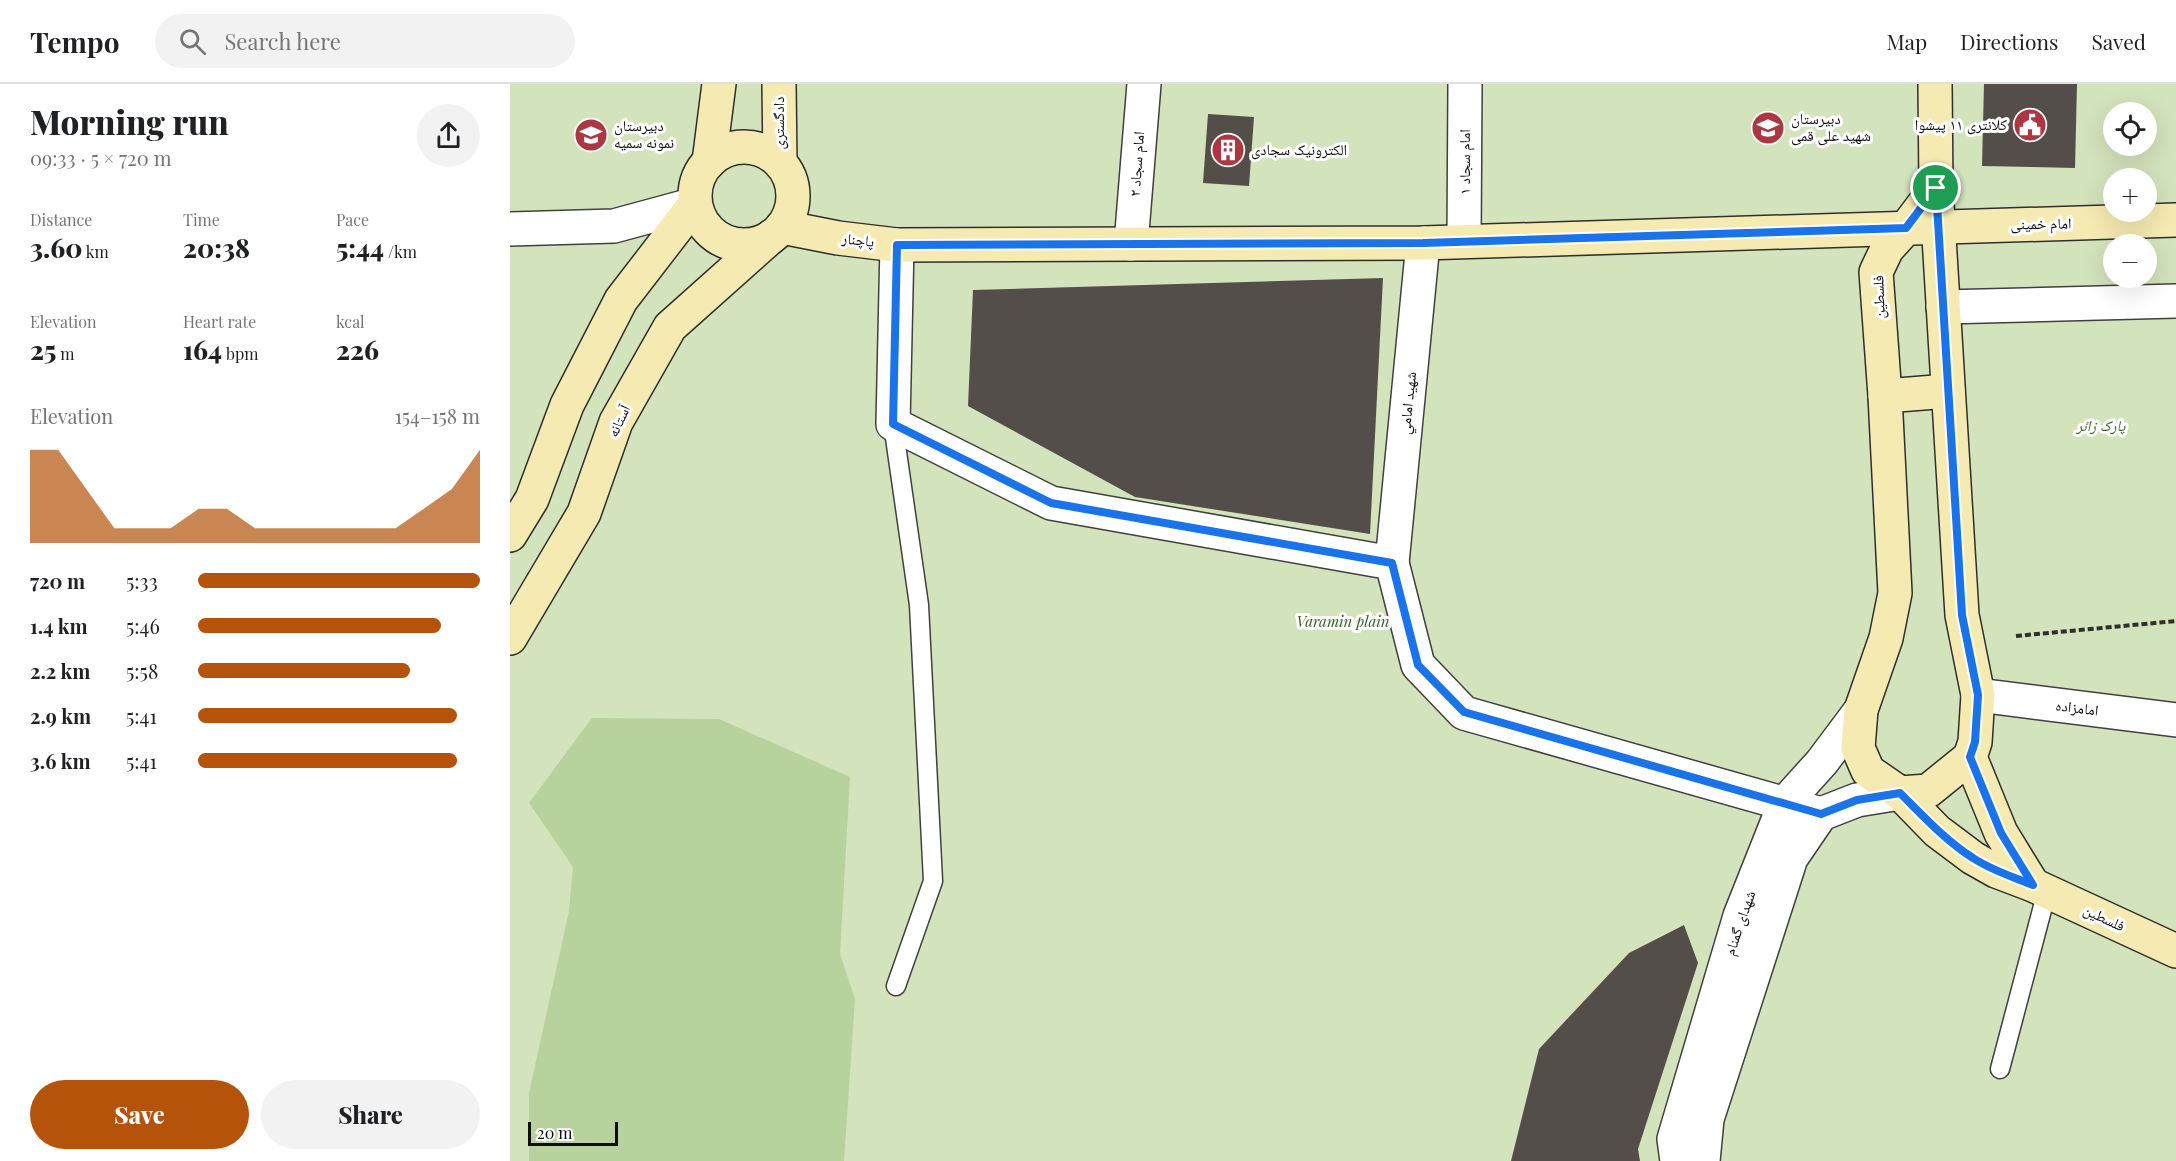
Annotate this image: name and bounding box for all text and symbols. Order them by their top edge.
search box [155,14,575,68]
text: Tempo [30,23,119,60]
icon: search [176,25,209,58]
text: Search here [224,26,341,56]
text: Map [1886,27,1927,55]
text: Directions [1960,27,2058,55]
text: Saved [2091,27,2146,55]
street label: دادگستری [768,97,789,149]
text: Morning run [30,99,229,143]
map controls [2103,102,2157,288]
button: locate [2103,102,2157,156]
button: share [417,104,480,167]
public building icon: کلانتری ۱۱ پیشوا [2012,107,2048,143]
place label: دبیرستان شهید علی قمی [1791,108,1871,146]
school or university icon: دبیرستان شهید علی قمی [1750,110,1786,146]
place label: کلانتری ۱۱ پیشوا [1915,114,2007,135]
place label: دبیرستان نمونه سمیه [614,115,674,152]
school or university icon: دبیرستان نمونه سمیه [573,117,609,153]
street label: امام سجاد ۱ [1454,129,1475,195]
street label: امام سجاد ۲ [1124,130,1149,197]
building icon: الکترونیک سجادی [1210,132,1246,168]
place label: الکترونیک سجادی [1251,139,1347,160]
text: 09:33 · 5 × 720 m [30,144,171,171]
pin [1910,162,1961,213]
button: + [2103,168,2157,222]
icon: arrive [1919,171,1952,204]
text: Distance [30,209,92,230]
text: Time [183,209,220,230]
text: Pace [336,209,369,230]
street label: امام خمینی [2010,212,2072,235]
street label: پاچنار [840,227,875,251]
text: 3.60 [30,230,82,265]
text: 20:38 [183,230,250,265]
text: 5:44 [336,230,384,265]
button: − [2103,234,2157,288]
text: km [82,241,109,262]
text: /km [384,241,417,262]
street label: فلسطین [1867,275,1890,319]
text: Elevation [30,311,97,332]
text: Heart rate [183,311,256,332]
text: kcal [336,311,365,332]
text: 25 [30,332,56,367]
text: 164 [183,332,222,367]
text: 226 [336,332,379,367]
text: m [56,343,75,364]
text: bpm [222,343,259,364]
street label: شهيد امامي [1394,370,1423,436]
street label: آستانه [602,400,635,440]
text: Elevation [30,402,113,429]
text: 154–158 m [395,402,480,429]
park label: پارک زائر [2076,415,2126,435]
text: 720 m [30,567,85,594]
text: 5:33 [126,567,158,594]
park label: Varamin plain [1296,611,1390,631]
text: 1.4 km [30,612,88,639]
text: 5:46 [126,612,160,639]
text: 2.2 km [30,657,90,684]
text: 5:58 [126,657,158,684]
street label: امامزاده [2055,694,2100,720]
text: 2.9 km [30,702,91,729]
text: 5:41 [126,702,157,729]
text: 3.6 km [30,747,91,774]
text: 5:41 [126,747,157,774]
street label: شهدای گمنام [1719,888,1760,958]
street label: فلسطین [2080,899,2128,936]
button: Save [30,1080,249,1149]
button: Share [261,1080,480,1149]
scale bar [528,1119,618,1146]
text: 20 m [537,1122,572,1143]

